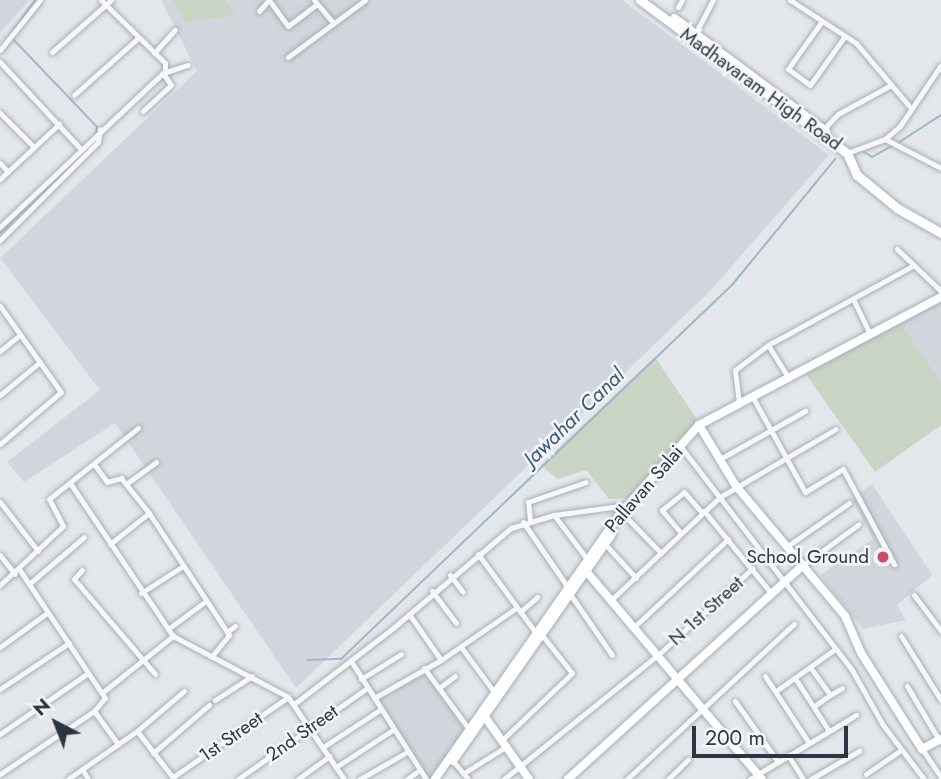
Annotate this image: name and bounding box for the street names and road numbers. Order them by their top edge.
street label: Madhavaram High Road [676,23,846,155]
street label: Pallavan Salai [600,441,688,537]
street label: N 1st Street [664,572,748,650]
street label: 2nd Street [262,700,342,766]
street label: 1st Street [195,707,267,767]

